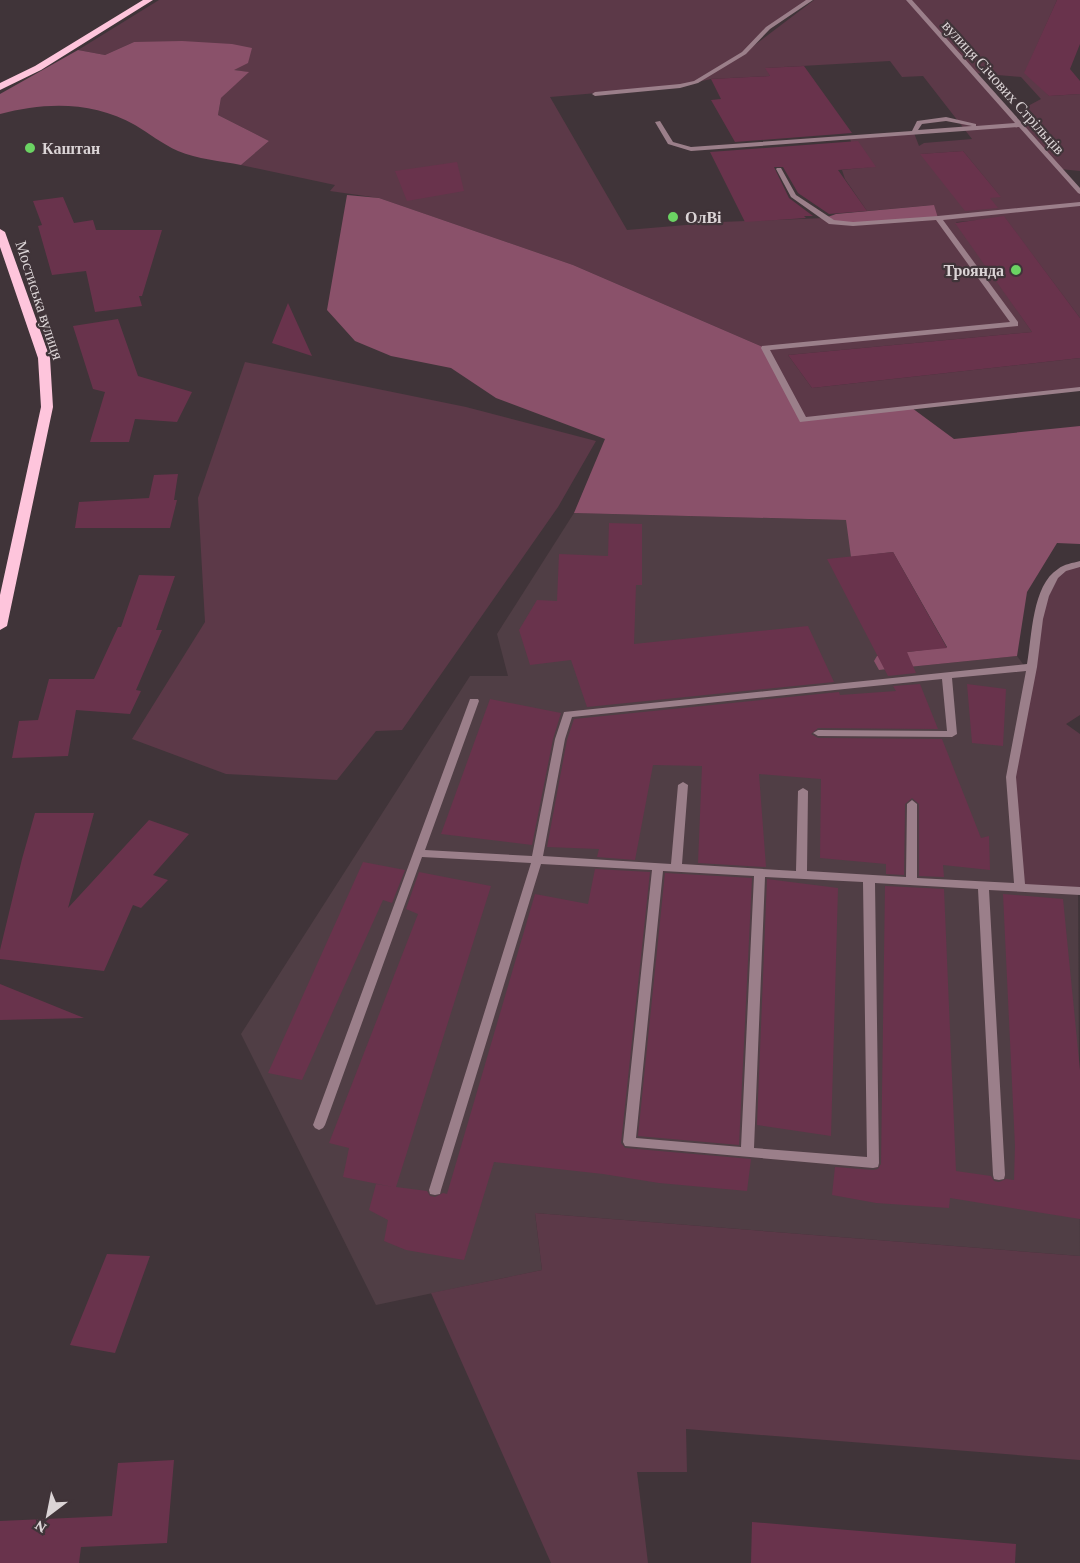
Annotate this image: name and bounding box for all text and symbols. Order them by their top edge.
street label: вулиця Січових Стрільців [938,17,1068,159]
place label: Каштан [42,140,100,157]
marker: Каштан [23,141,37,155]
place label: ОлВі [685,209,722,226]
marker: ОлВі [666,210,680,224]
street label: Мостиська вулиця [11,239,67,363]
place label: Троянда [943,262,1004,280]
marker: Троянда [1009,263,1023,277]
north arrow [18,1485,78,1545]
text: N [31,1517,49,1537]

